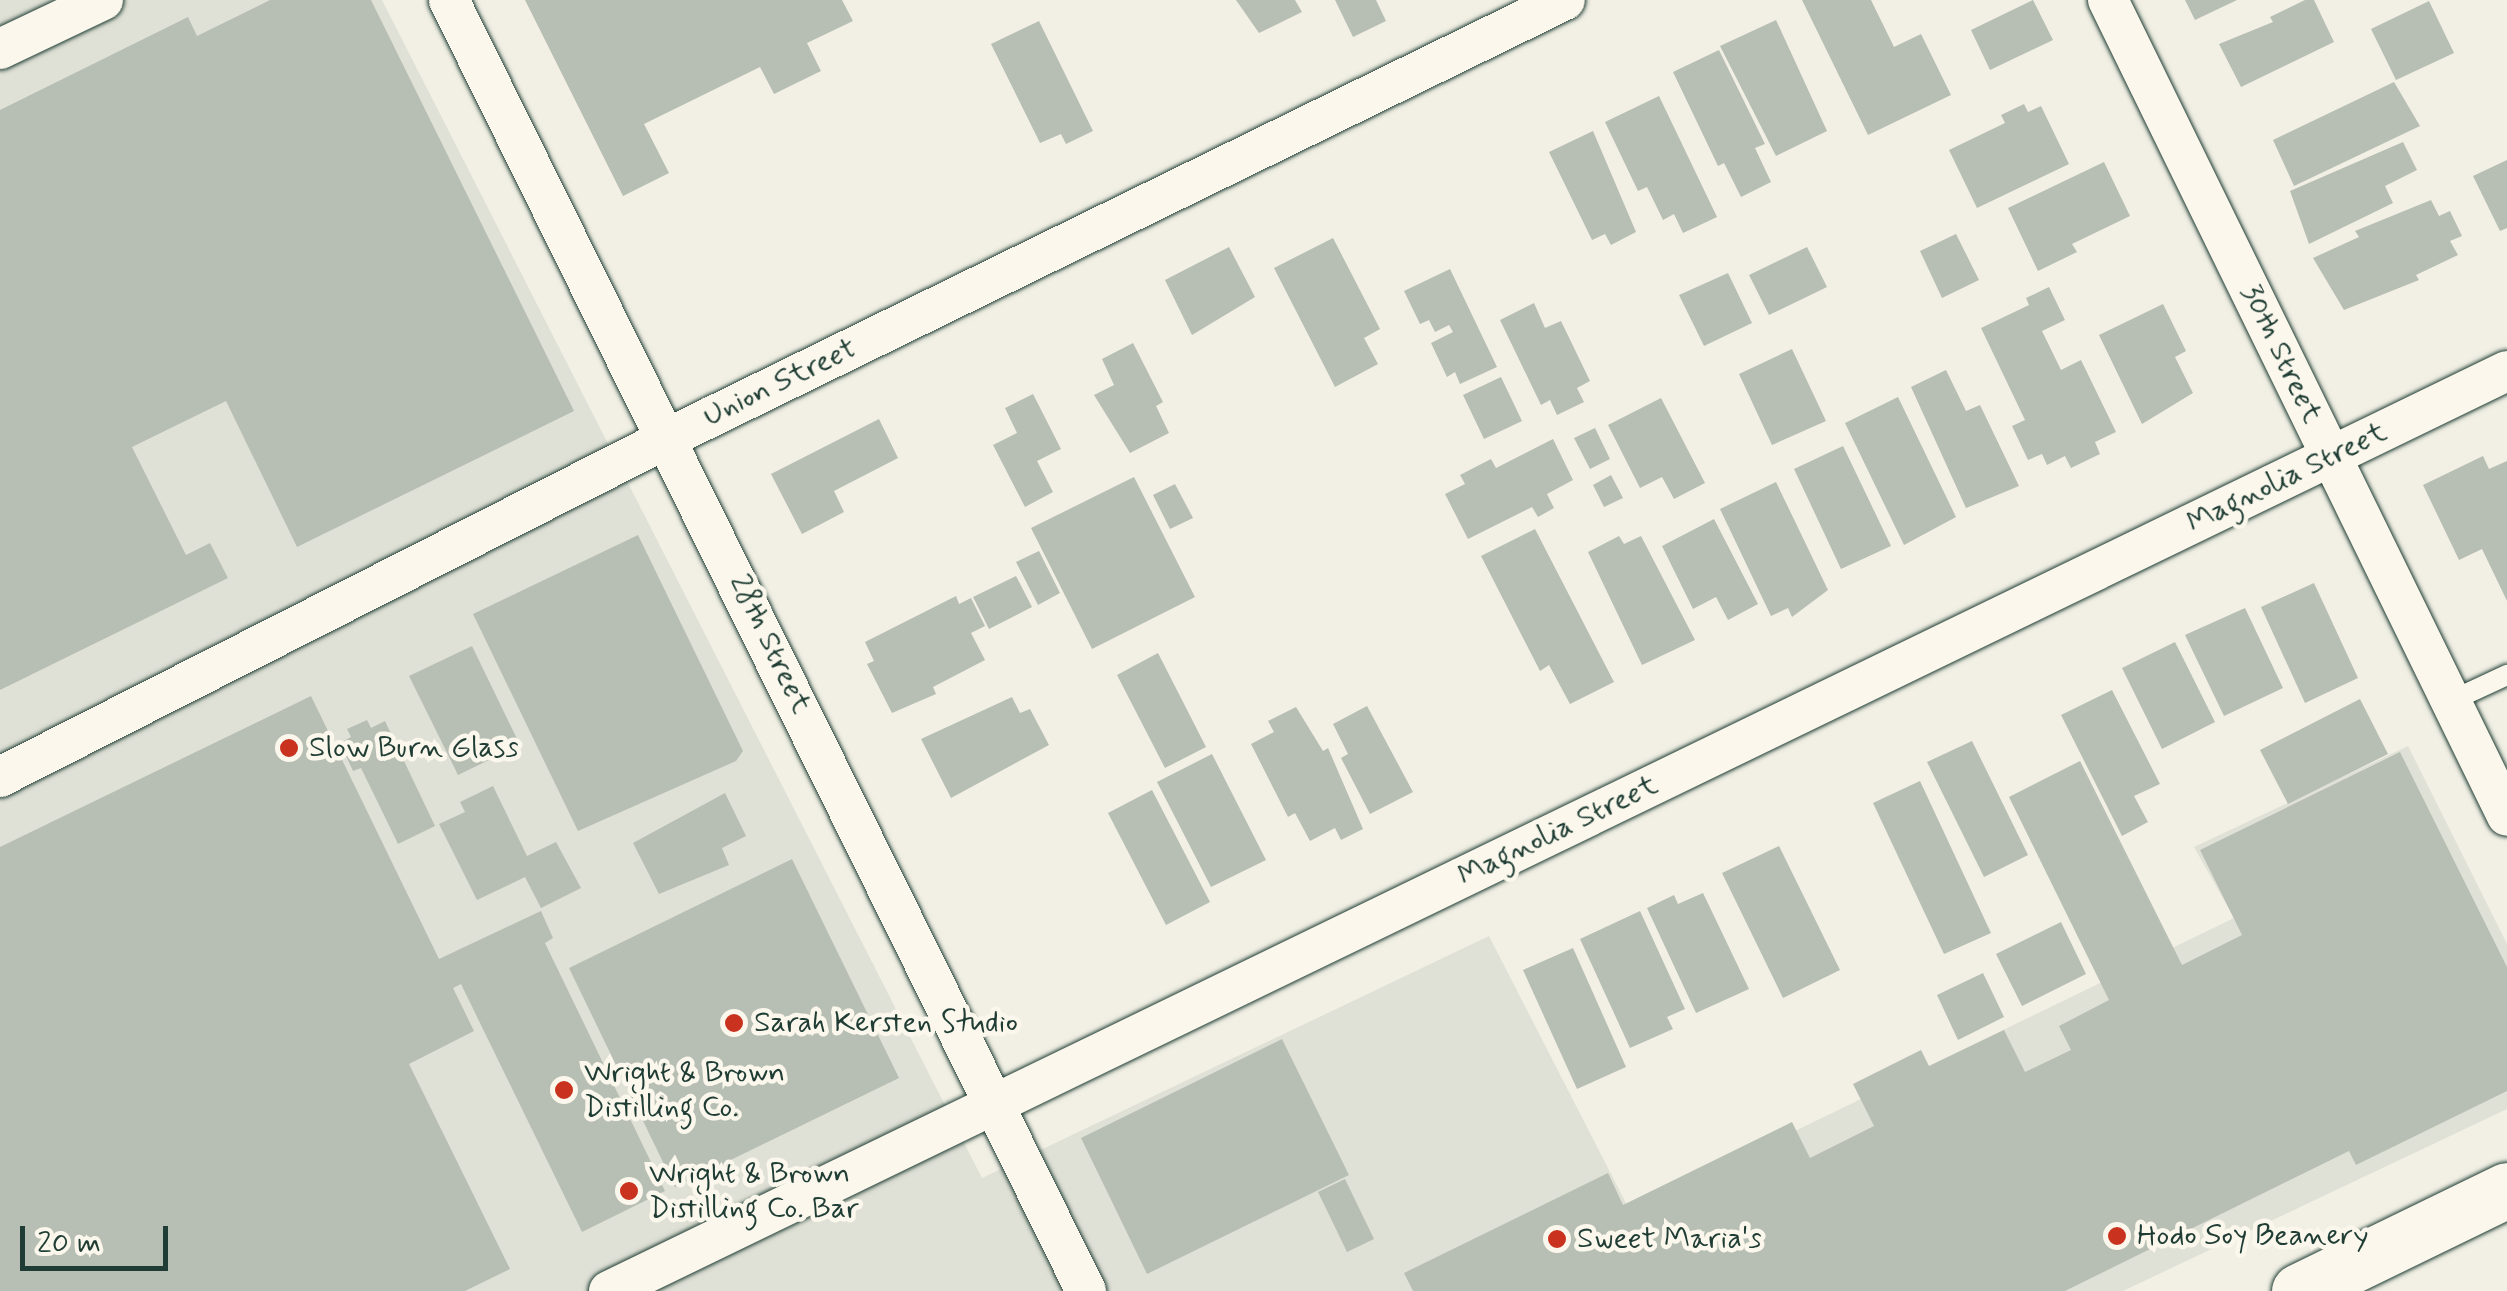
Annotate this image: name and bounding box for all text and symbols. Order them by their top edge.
street label: 30th Street [2232,279,2330,429]
street label: Union Street [698,331,862,435]
street label: Magnolia Street [2181,414,2393,542]
street label: 28th Street [721,569,819,719]
place label: Slow Burn Glass [309,730,522,766]
marker: Slow Burn Glass [278,737,300,759]
street label: Magnolia Street [1452,767,1664,895]
place label: Sarah Kersten Studio [754,1005,1019,1041]
marker: Sarah Kersten Studio [723,1012,745,1034]
place label: Wright & Brown Distilling Co. [584,1055,785,1126]
marker: Wright & Brown Distilling Co. [553,1079,575,1101]
place label: Wright & Brown Distilling Co. Bar [649,1156,862,1226]
marker: Wright & Brown Distilling Co. Bar [618,1180,640,1202]
scale bar [25,1206,172,1268]
place label: Hodo Soy Beanery [2137,1218,2365,1254]
place label: Sweet Maria's [1577,1221,1763,1257]
text: 20 m [37,1224,101,1263]
marker: Hodo Soy Beanery [2106,1225,2128,1247]
marker: Sweet Maria's [1546,1228,1568,1250]

